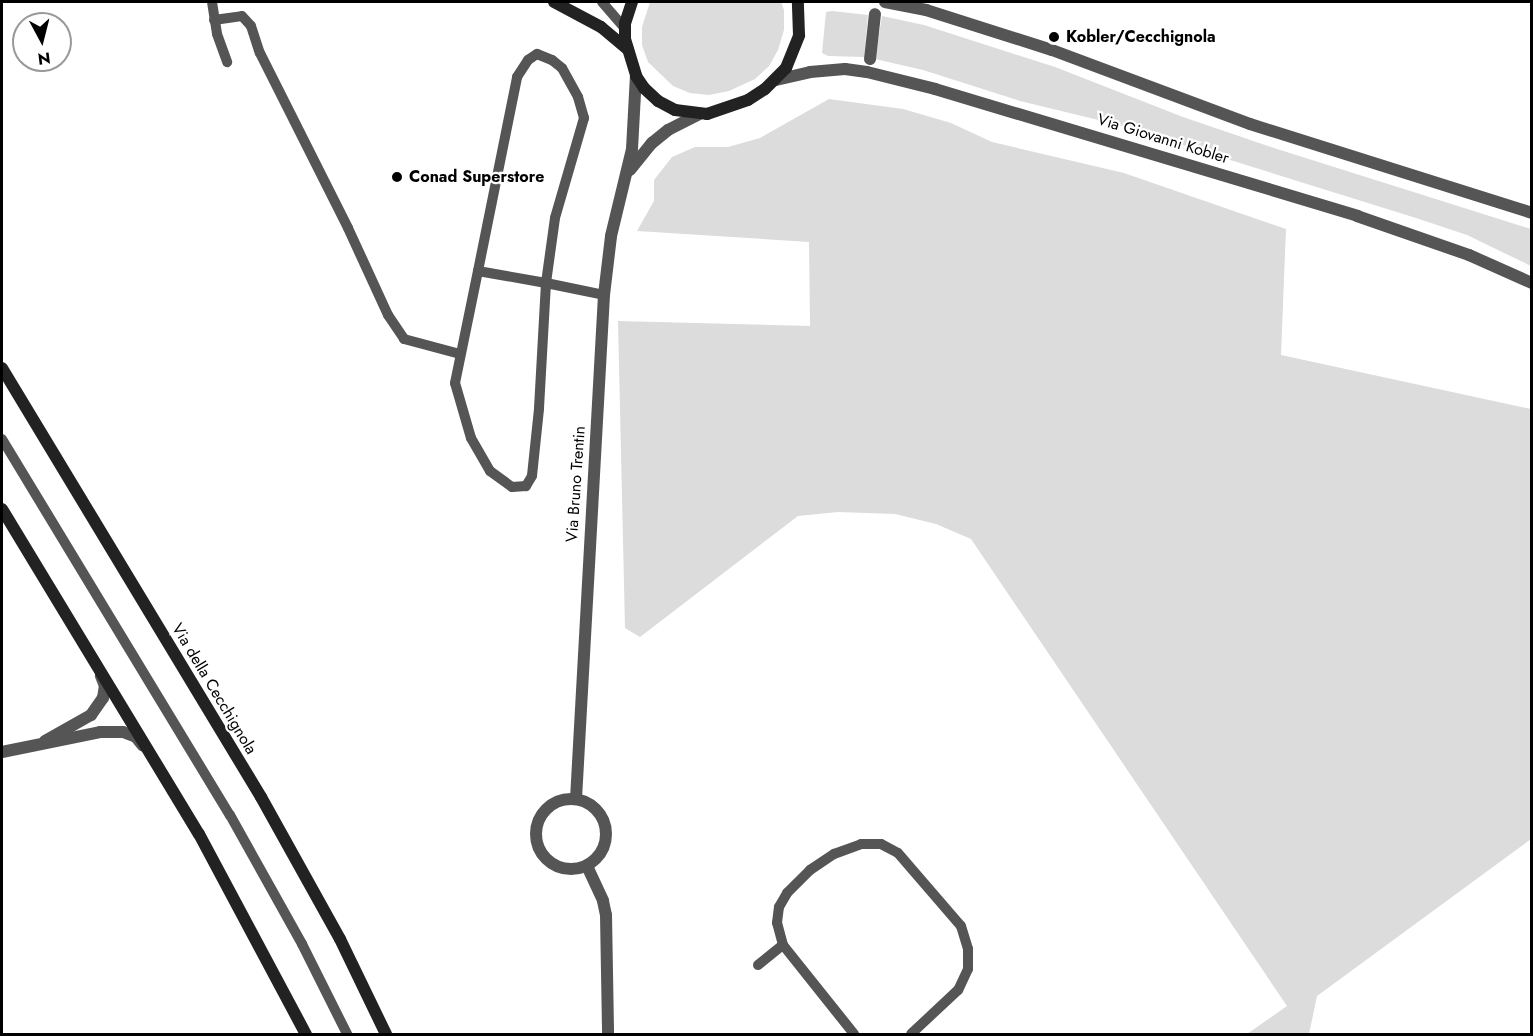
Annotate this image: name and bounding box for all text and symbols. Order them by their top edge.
north arrow [12,12,72,72]
place label: Kobler/Cecchignola [1066,27,1216,47]
marker: Kobler/Cecchignola [1047,30,1061,44]
text: N [36,46,52,71]
street label: Via Giovanni Kobler [1095,110,1231,168]
place label: Conad Superstore [409,167,544,187]
marker: Conad Superstore [390,170,404,184]
street label: Via Bruno Trentin [562,425,590,543]
street label: Via della Cecchignola [167,620,261,758]

